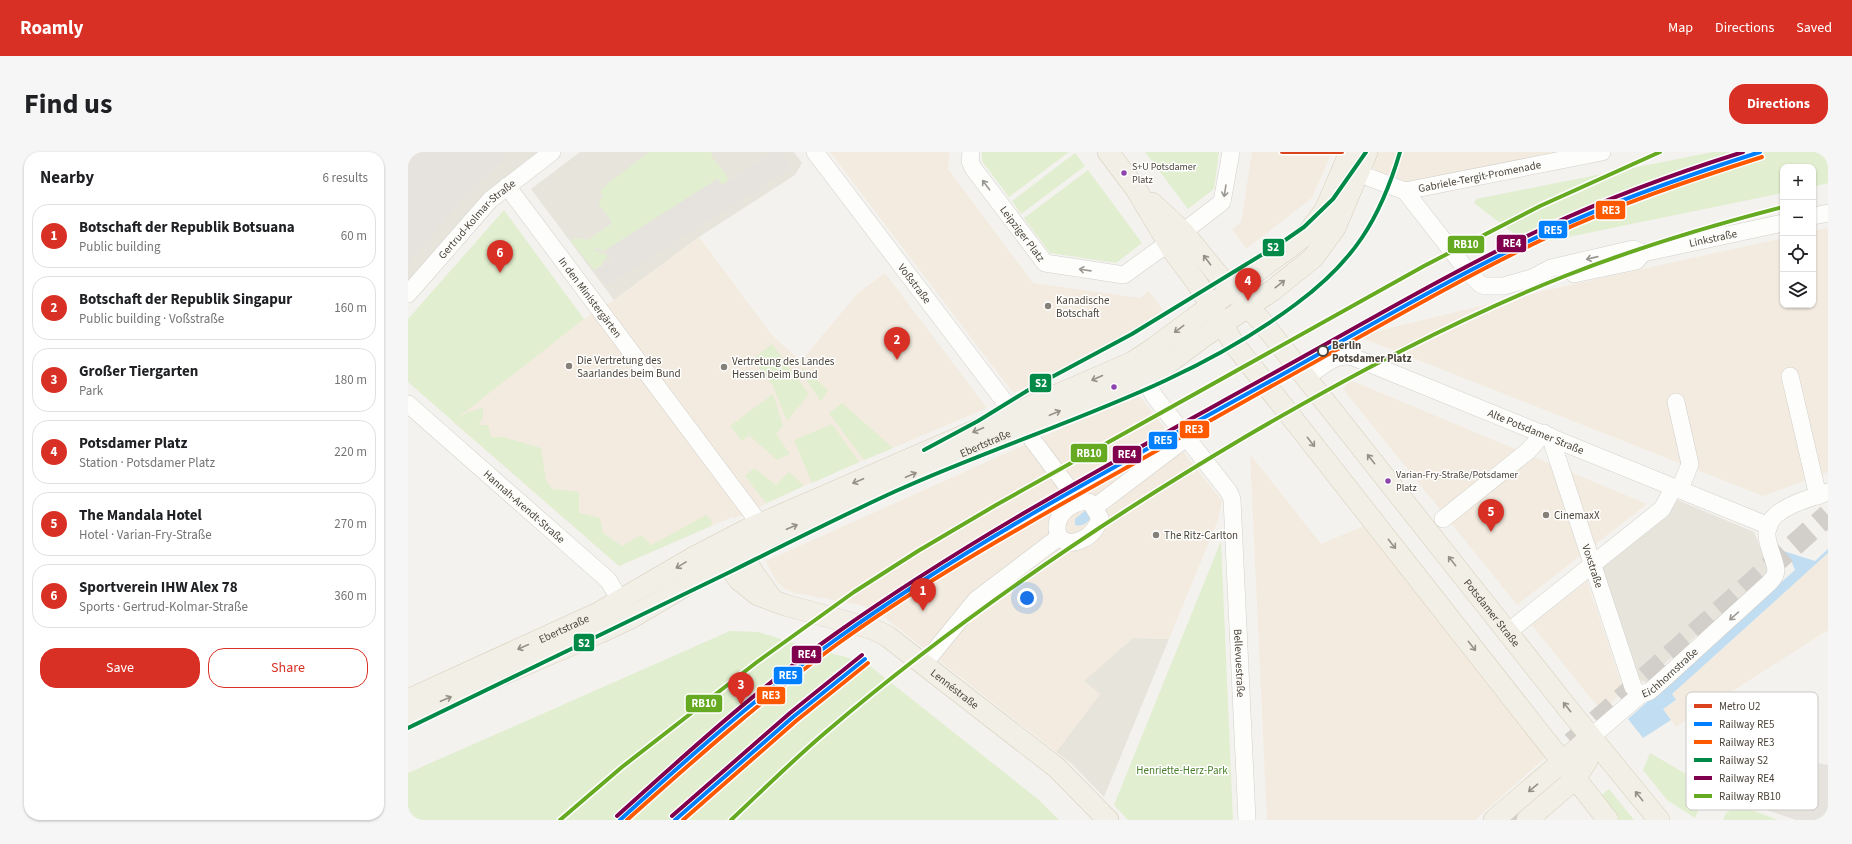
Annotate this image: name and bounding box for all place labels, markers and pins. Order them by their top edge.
place label: S+U Potsdamer Platz [1132,160,1197,187]
marker: S+U Potsdamer Platz [1119,168,1129,178]
pin: 6 [487,240,513,273]
pin: 4 [1235,268,1261,301]
place label: Kanadische Botschaft [1056,293,1110,321]
marker: Kanadische Botschaft [1043,301,1053,311]
pin: 2 [884,327,910,360]
place label: Berlin Potsdamer Platz [1332,338,1412,366]
marker: Berlin Potsdamer Platz [1317,345,1329,357]
place label: Die Vertretung des Saarlandes beim Bund [577,353,681,381]
place label: Vertretung des Landes Hessen beim Bund [732,354,835,382]
marker: Die Vertretung des Saarlandes beim Bund [564,361,574,371]
marker: Vertretung des Landes Hessen beim Bund [719,362,729,372]
unlabelled marker [1109,382,1119,392]
place label: Varian-Fry-Straße/Potsdamer Platz [1396,468,1519,495]
marker: Varian-Fry-Straße/Potsdamer Platz [1383,476,1393,486]
pin: 5 [1478,499,1504,532]
place label: CinemaxX [1554,508,1600,523]
marker: CinemaxX [1541,510,1551,520]
place label: The Ritz-Carlton [1164,528,1238,543]
marker: The Ritz-Carlton [1151,530,1161,540]
pin: 1 [910,578,936,611]
pin: 3 [728,672,754,705]

